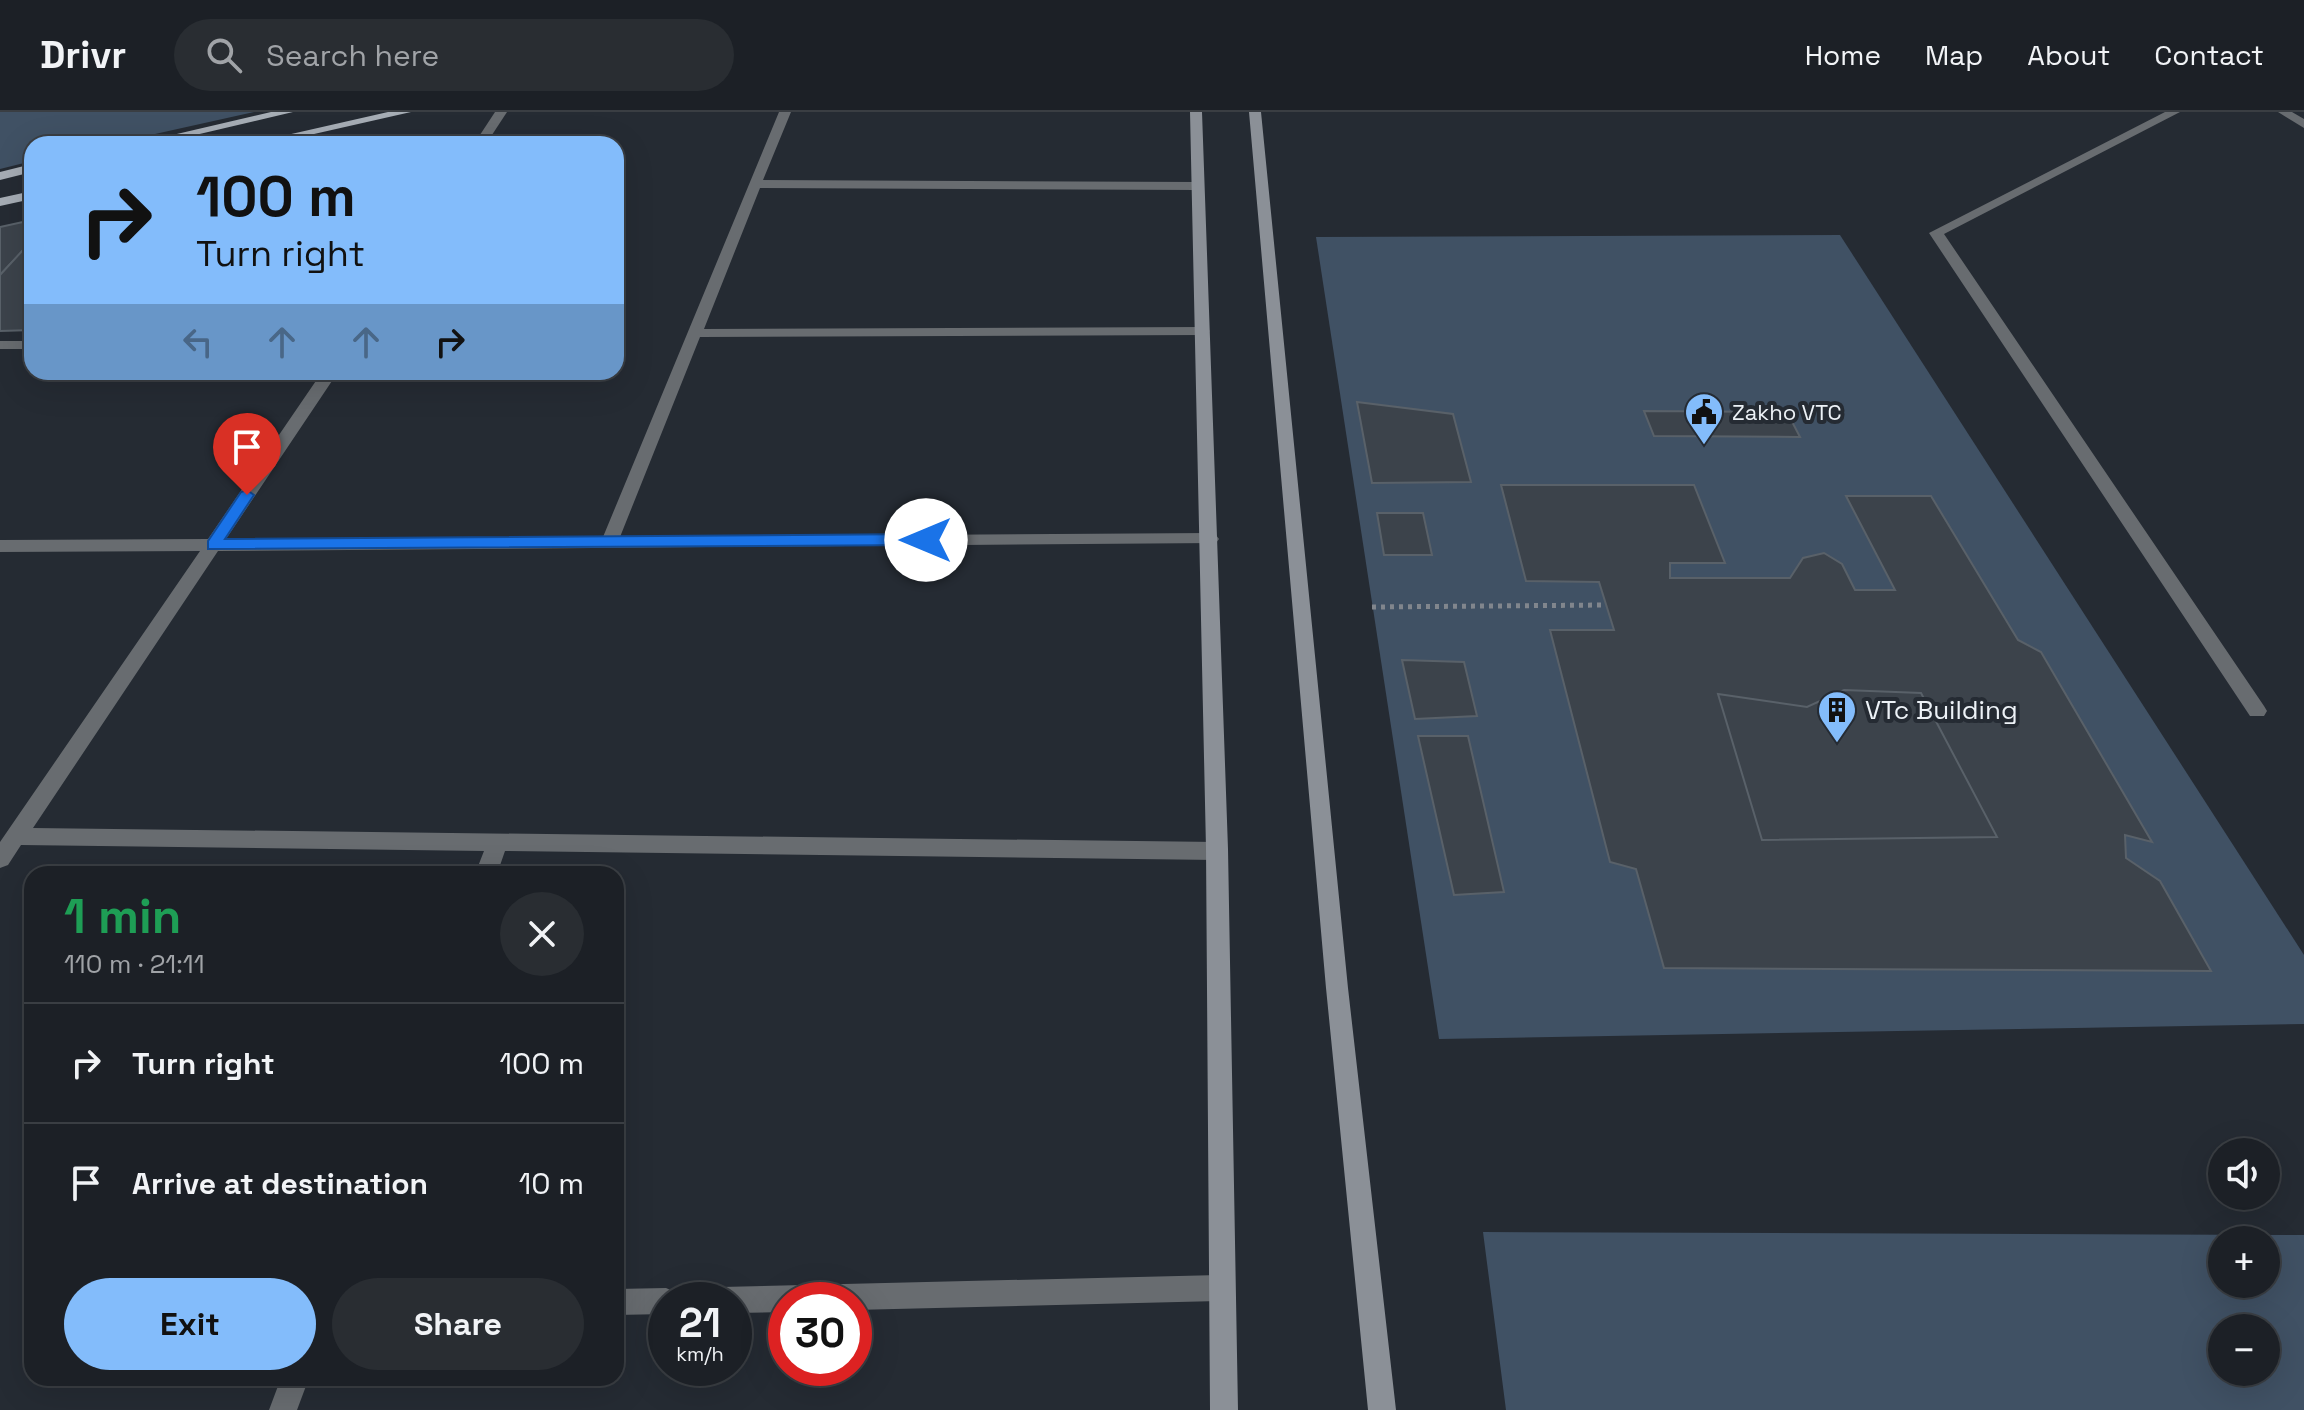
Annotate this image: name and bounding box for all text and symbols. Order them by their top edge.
search box [174,19,734,91]
text: Drivr [40,31,126,79]
icon: search [202,33,246,77]
text: Search here [266,36,439,75]
text: Home [1805,37,1881,73]
text: Map [1925,37,1983,73]
text: About [2027,37,2110,73]
text: Contact [2154,37,2264,73]
text: 100 m [196,161,356,232]
icon: right [64,168,168,272]
text: Turn right [196,231,365,277]
icon: left [176,320,220,364]
icon: ahead [260,320,304,364]
icon: ahead [344,320,388,364]
icon: right [428,320,472,364]
public building icon: Zakho VTC [1683,391,1725,446]
place label: Zakho VTC [1732,398,1842,426]
pin [213,413,281,495]
icon: arrive [225,425,269,469]
position arrow [884,498,968,582]
building icon: VTc Building [1816,689,1858,744]
place label: VTc Building [1865,693,2018,727]
text: 1 min [64,886,181,947]
button: close [500,892,584,976]
text: 110 m · 21:11 [64,947,205,981]
icon: right [64,1041,108,1085]
text: Turn right [132,1044,275,1083]
text: 100 m [499,1044,584,1083]
map controls [2208,1138,2280,1386]
button: sound [2208,1138,2280,1210]
icon: arrive [64,1161,108,1205]
text: Arrive at destination [132,1164,428,1203]
text: 10 m [519,1164,584,1203]
button: + [2208,1226,2280,1298]
button: Exit [64,1278,316,1370]
button: Share [332,1278,584,1370]
speed limit sign: 30 [768,1282,872,1386]
text: 21 [679,1298,721,1349]
button: − [2208,1314,2280,1386]
text: km/h [676,1341,724,1367]

